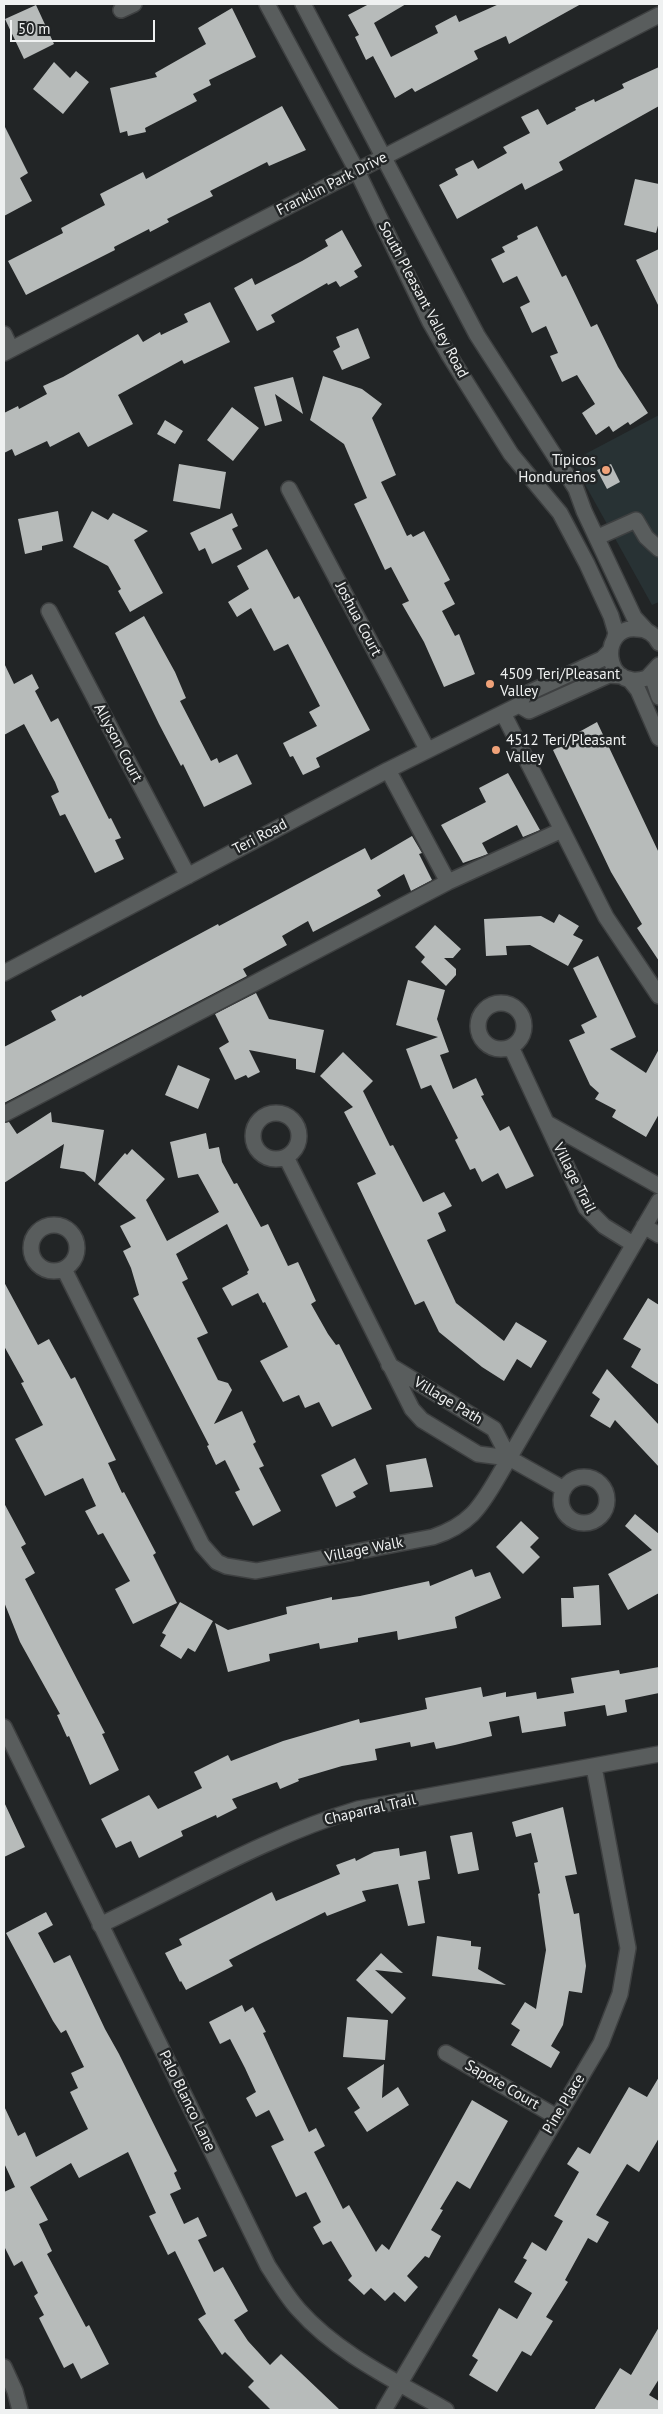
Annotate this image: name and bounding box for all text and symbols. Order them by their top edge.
scale bar [12,10,158,42]
text: 50 m [18,19,51,38]
street label: Franklin Park Drive [274,148,390,220]
street label: South Pleasant Valley Road [374,219,472,381]
place label: Típicos Hondureños [518,452,596,487]
marker: Típicos Hondureños [600,464,612,476]
street label: Joshua Court [331,579,385,659]
place label: 4509 Teri/Pleasant Valley [500,666,620,701]
marker: 4509 Teri/Pleasant Valley [484,678,496,690]
street label: Allyson Court [90,701,146,785]
place label: 4512 Teri/Pleasant Valley [506,732,626,767]
marker: 4512 Teri/Pleasant Valley [490,744,502,756]
street label: Teri Road [230,815,290,859]
street label: Village Trail [549,1140,599,1216]
street label: Village Path [410,1373,486,1429]
street label: Village Walk [323,1534,405,1566]
street label: Chaparral Trail [322,1791,418,1829]
street label: Palo Blanco Lane [155,2048,219,2154]
street label: Sapote Court [462,2056,542,2114]
street label: Pine Place [539,2071,589,2137]

